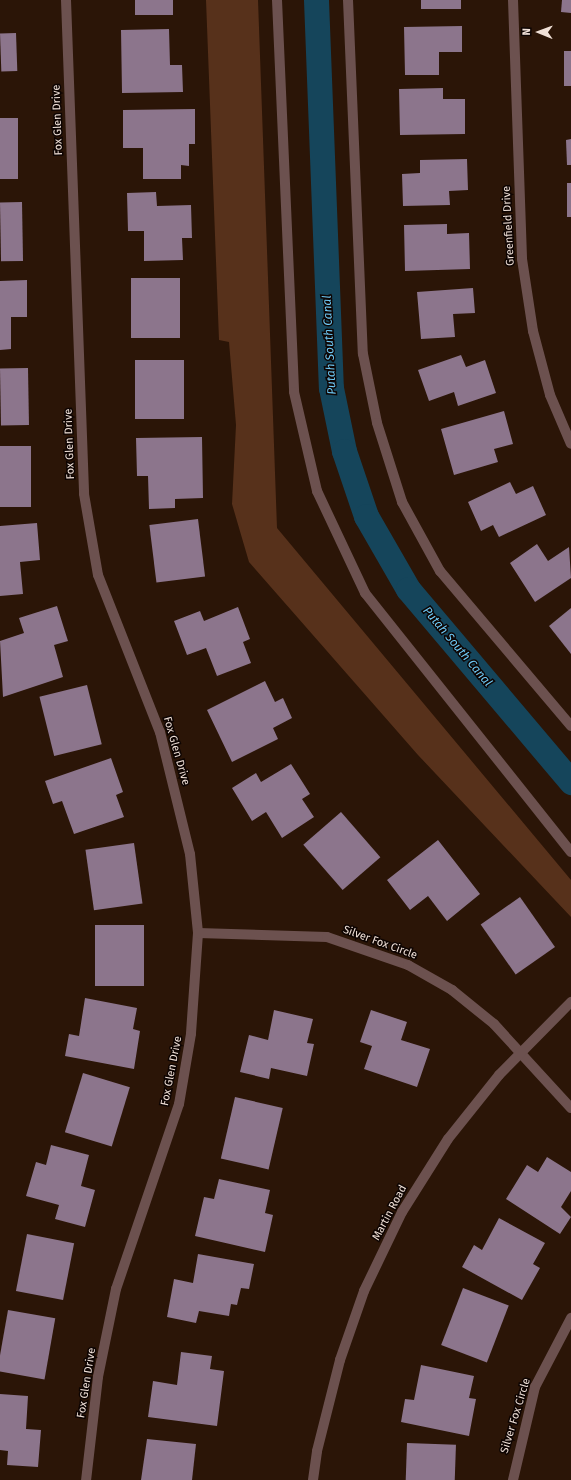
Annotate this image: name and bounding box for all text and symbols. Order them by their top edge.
north arrow [519,12,559,52]
text: N [520,28,533,36]
street label: Fox Glen Drive [50,84,66,156]
street label: Greenfield Drive [500,186,518,266]
water label: Putah South Canal [320,295,340,395]
street label: Fox Glen Drive [62,408,78,480]
water label: Putah South Canal [419,604,495,690]
street label: Fox Glen Drive [160,715,192,787]
street label: Silver Fox Circle [341,923,419,963]
street label: Fox Glen Drive [159,1035,185,1107]
street label: Martin Road [370,1183,410,1243]
street label: Fox Glen Drive [75,1347,99,1419]
street label: Silver Fox Circle [498,1377,534,1455]

